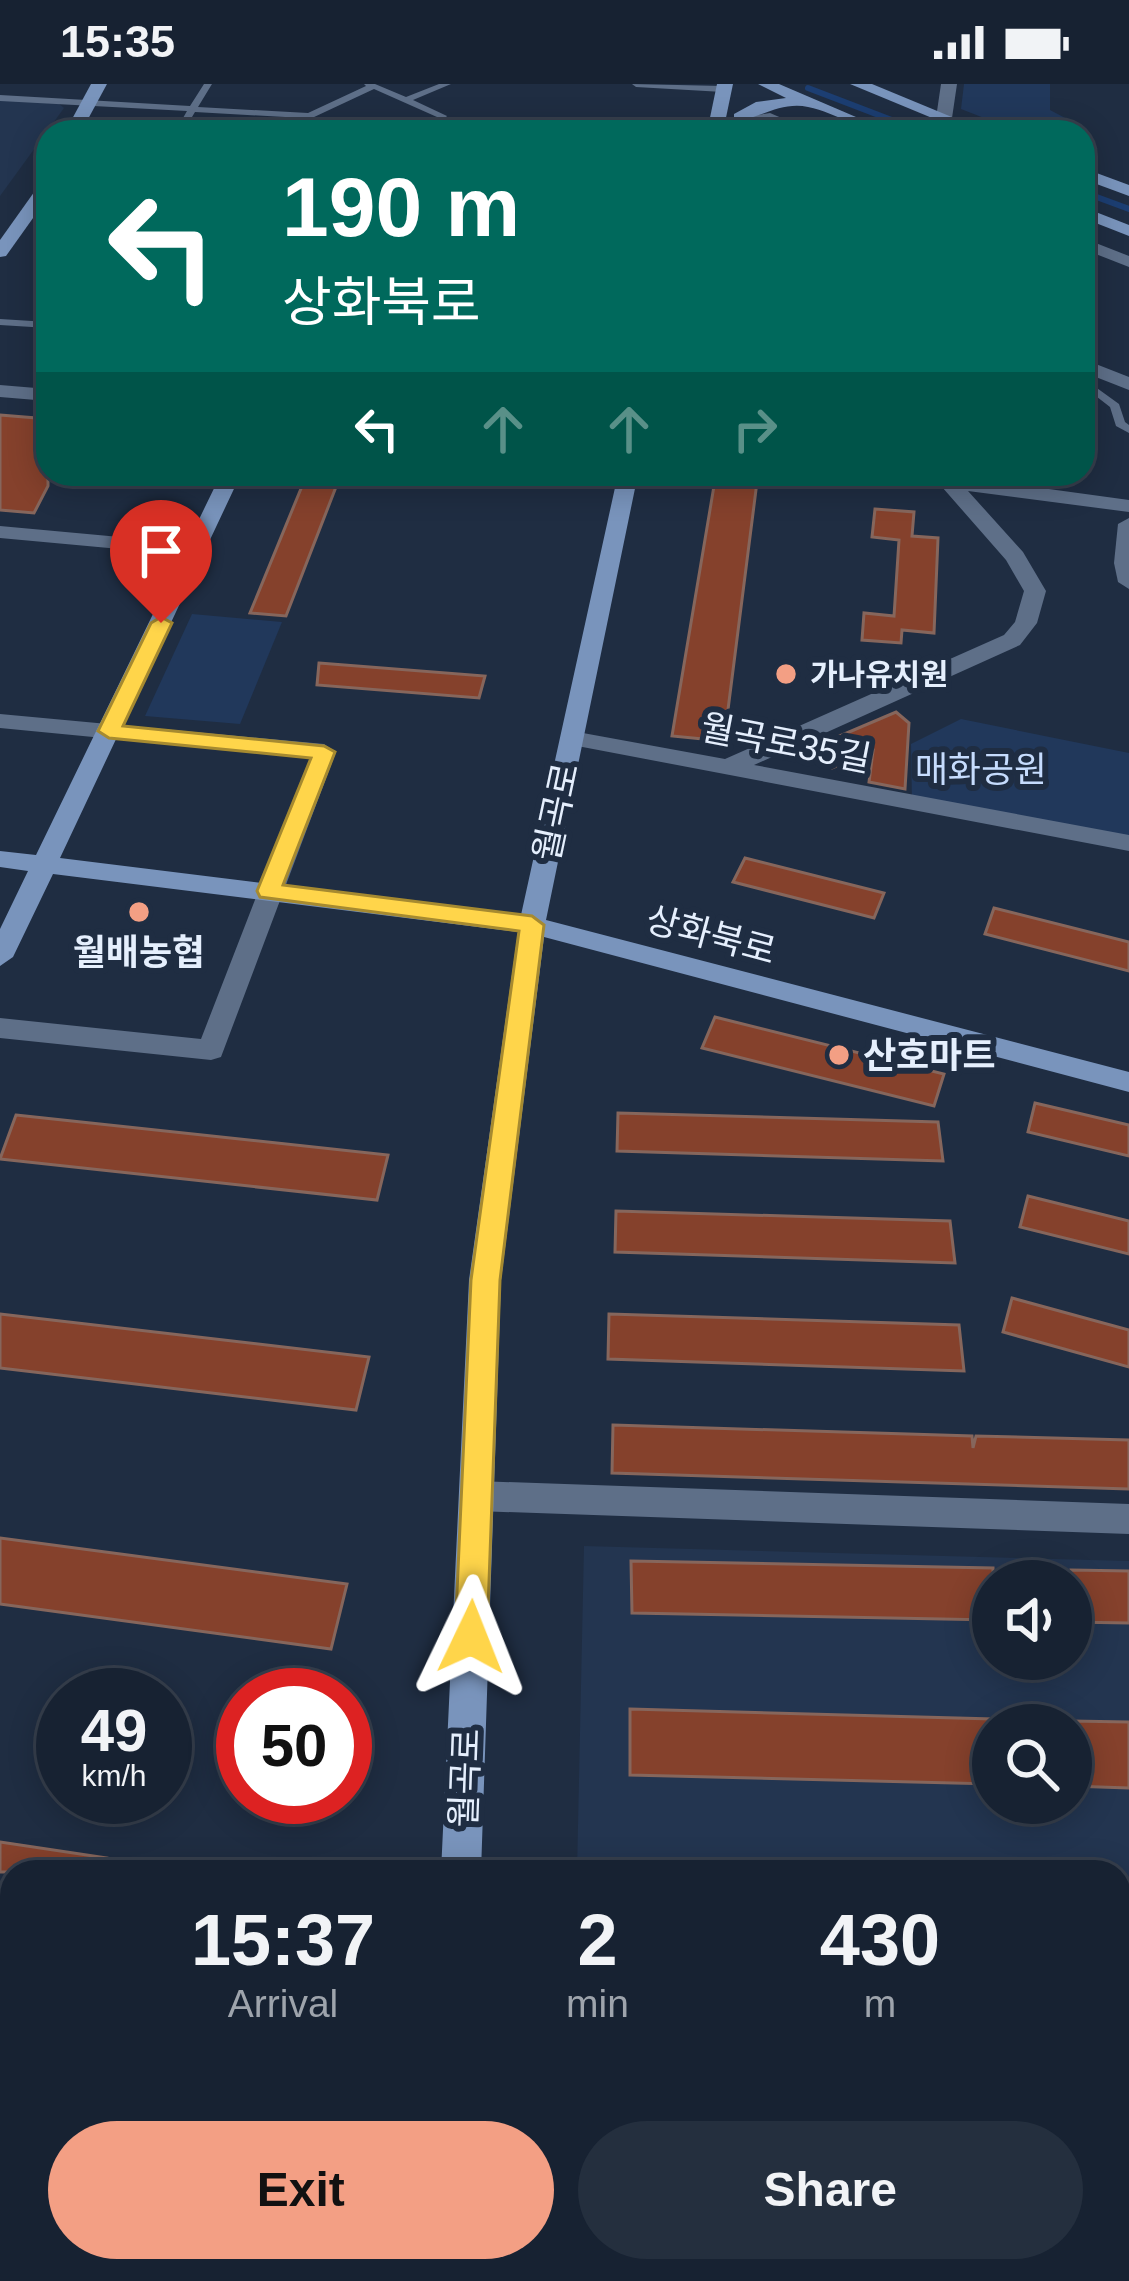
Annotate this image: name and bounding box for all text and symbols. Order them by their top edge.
text: 15:35 [60,16,175,67]
text: 190 m [282,160,520,254]
icon: left [84,168,240,324]
text: 상화북로 [282,272,481,332]
icon: left [344,396,410,462]
icon: ahead [470,396,536,462]
icon: ahead [596,396,662,462]
icon: right [722,396,788,462]
pin [110,500,212,623]
icon: arrive [128,518,194,584]
place label: 가나유치원 [810,658,948,691]
marker: 가나유치원 [773,661,799,687]
street label: 월곡로35길 [697,706,875,780]
park label: 매화공원 [915,749,1047,790]
street label: 월곡로 [526,759,586,865]
street label: 상화북로 [642,898,780,972]
marker: 월배농협 [126,899,152,925]
place label: 월배농협 [73,932,205,973]
place label: 산호마트 [863,1035,995,1076]
marker: 산호마트 [826,1042,852,1068]
map controls [972,1560,1092,1824]
button: sound [972,1560,1092,1680]
position arrow [408,1574,534,1700]
speed limit sign: 50 [216,1668,372,1824]
text: 49 [81,1697,147,1764]
button: search [972,1704,1092,1824]
street label: 월곡로 [443,1728,487,1828]
text: km/h [81,1759,147,1792]
text: 15:37 [191,1900,375,1980]
text: 2 [577,1900,618,1980]
text: 430 [820,1900,940,1980]
text: Arrival [228,1982,338,2025]
text: min [566,1982,629,2025]
text: m [864,1982,896,2025]
button: Exit [48,2121,554,2259]
button: Share [578,2121,1083,2259]

